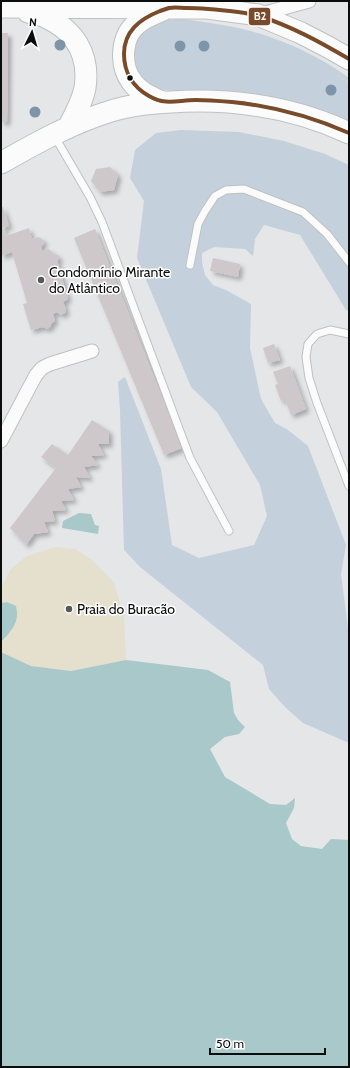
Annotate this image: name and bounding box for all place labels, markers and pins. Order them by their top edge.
unlabelled marker [125,73,135,83]
place label: Condomínio Mirante do Atlântico [49,263,170,297]
marker: Condomínio Mirante do Atlântico [36,275,46,285]
place label: Praia do Buracão [77,600,175,618]
marker: Praia do Buracão [64,604,74,614]

